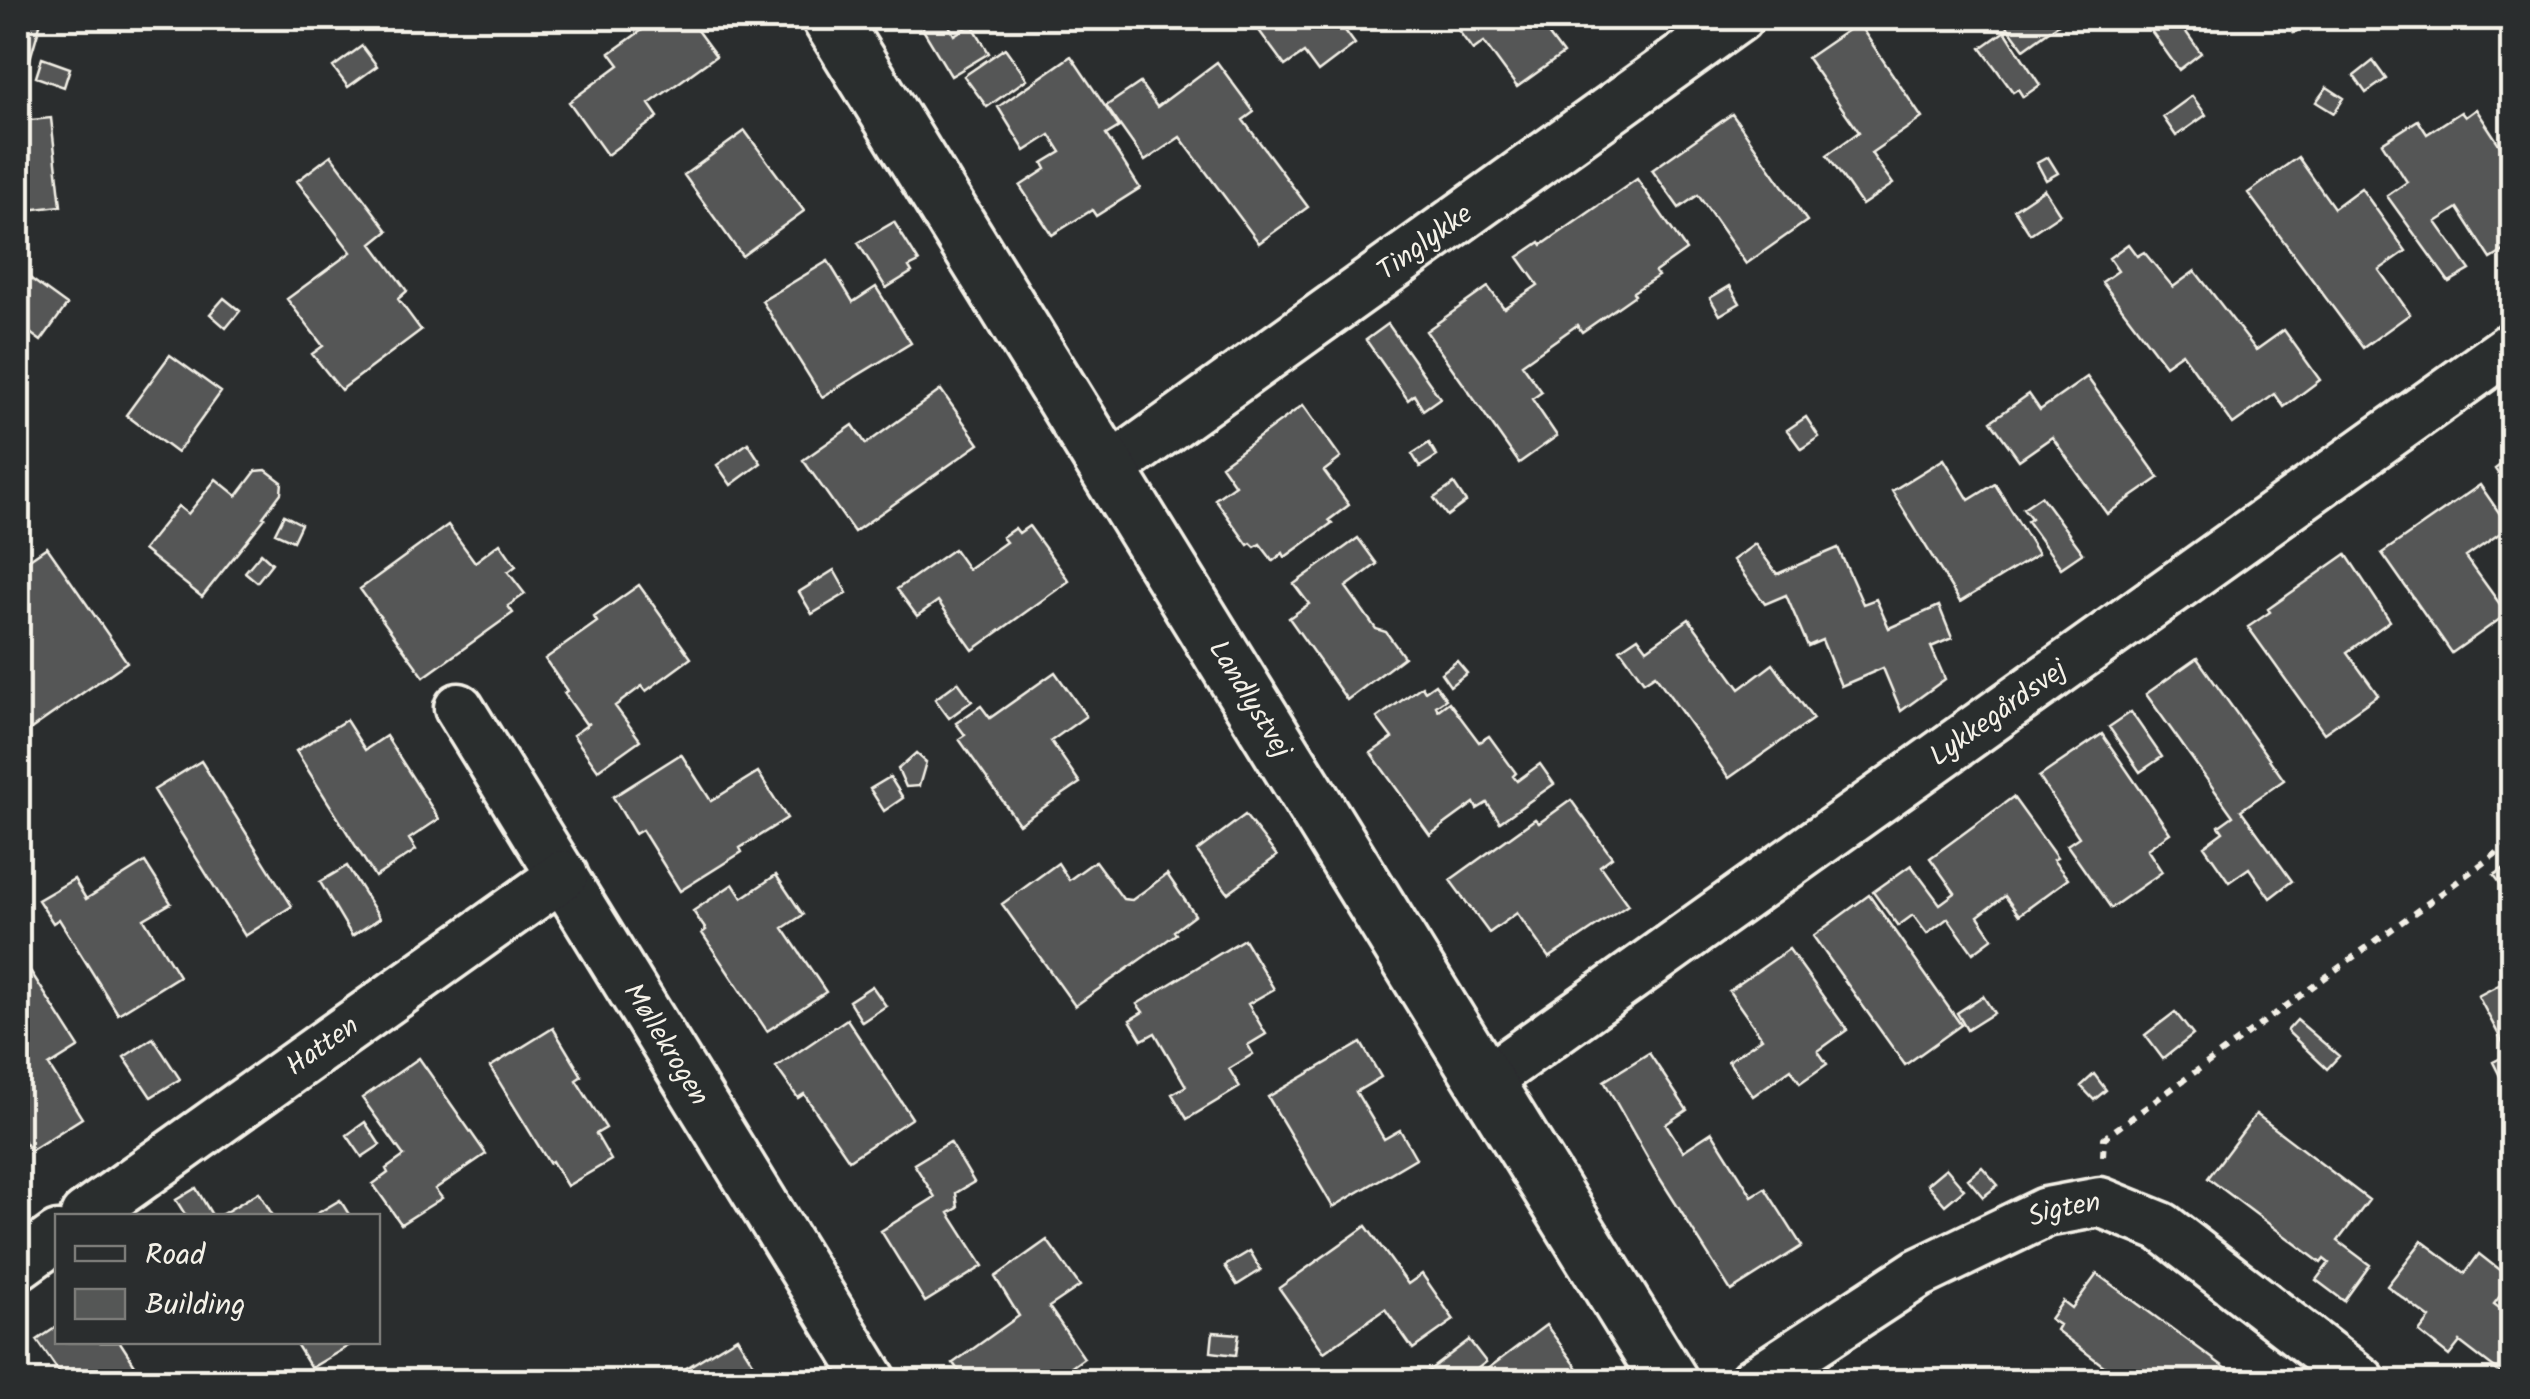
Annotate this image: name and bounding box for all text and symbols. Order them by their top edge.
street label: Tinglykke [1368,192,1483,293]
street label: Landlystvej [1196,631,1304,768]
street label: Lykkegårdsvej [1920,648,2078,778]
street label: Møllekrogen [611,974,721,1115]
street label: Hatten [277,1005,369,1088]
street label: Sigten [2020,1180,2104,1240]
legend [55,1214,380,1344]
text: Road [145,1232,206,1280]
text: Building [145,1282,245,1330]

